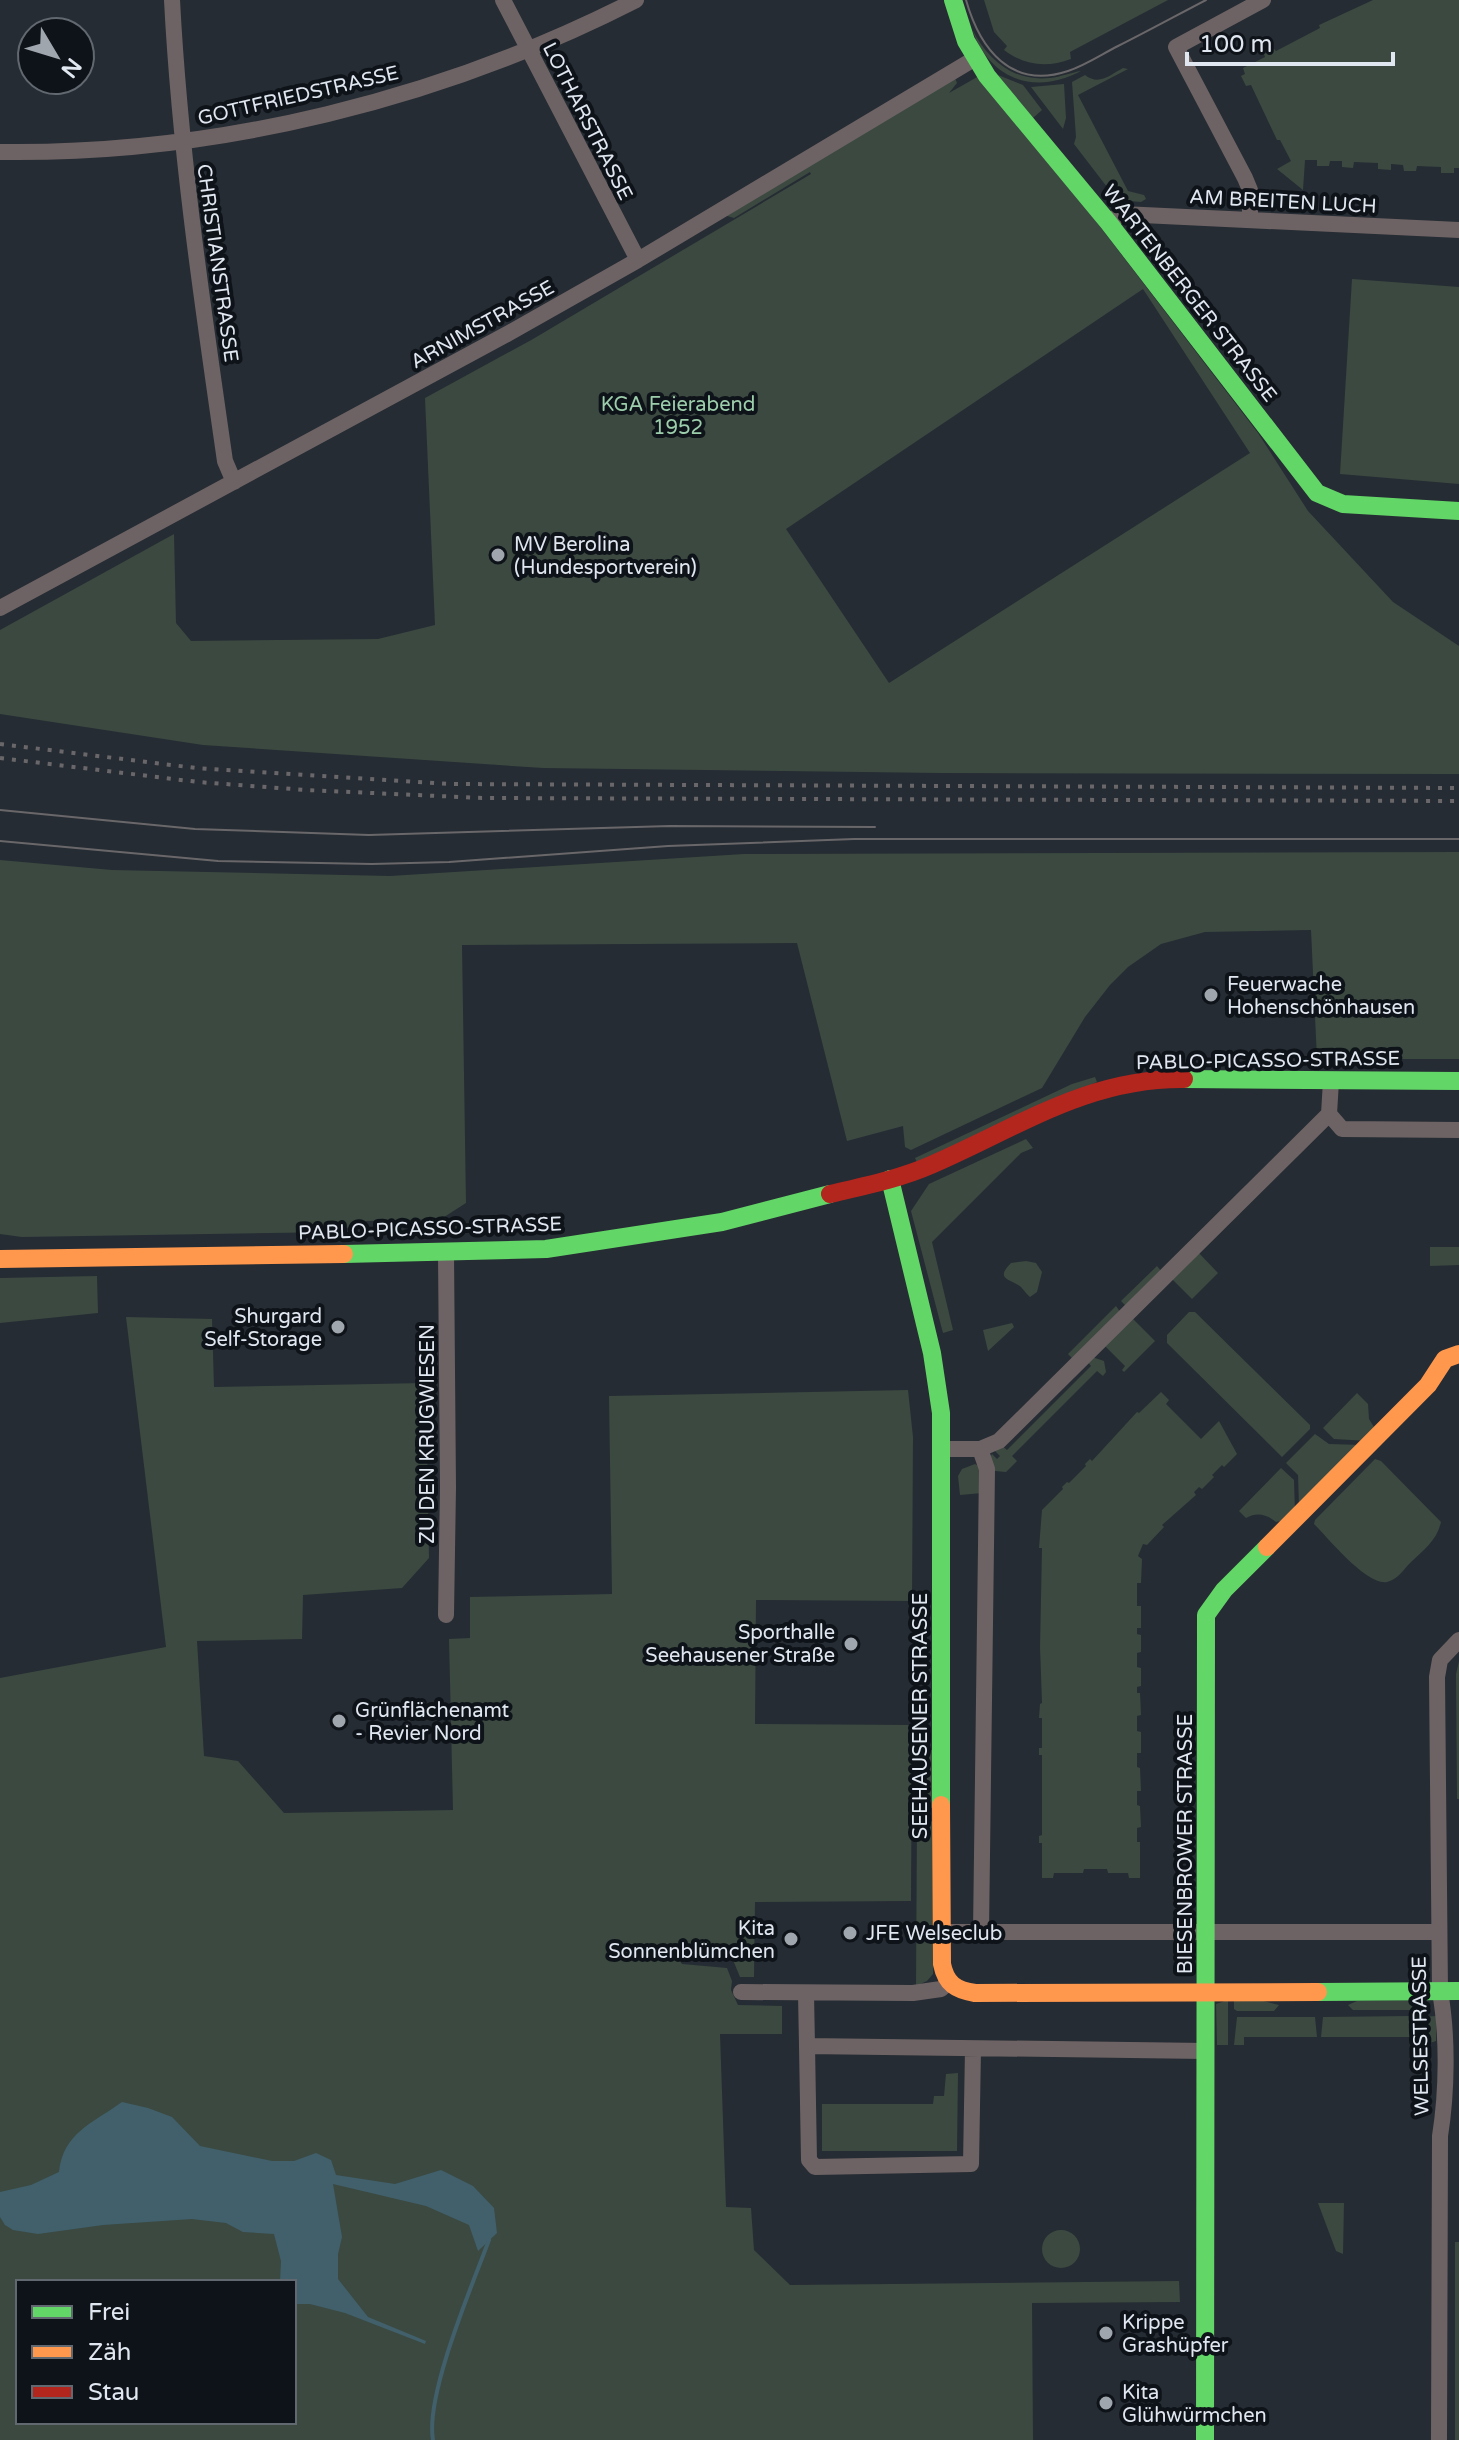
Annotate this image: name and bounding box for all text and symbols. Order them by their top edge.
north arrow [16,16,96,96]
scale bar [1187,16,1393,66]
text: 100 m [1199,30,1273,59]
street label: LOTHARSTRASSE [537,39,637,204]
text: N [55,53,87,83]
street label: GOTTFRIEDSTRASSE [195,61,401,131]
street label: CHRISTIANSTRASSE [191,163,243,364]
street label: WARTENBERGER STRASSE [1097,180,1281,407]
street label: AM BREITEN LUCH [1189,185,1377,219]
street label: ARNIMSTRASSE [406,275,559,374]
park label: KGA Feierabend 1952 [601,393,755,440]
place label: MV Berolina (Hundesportverein) [514,533,697,580]
marker: MV Berolina (Hundesportverein) [489,546,507,564]
place label: Feuerwache Hohenschönhausen [1227,973,1415,1020]
marker: Feuerwache Hohenschönhausen [1202,986,1220,1004]
street label: PABLO-PICASSO-STRASSE [1136,1047,1400,1075]
street label: PABLO-PICASSO-STRASSE [298,1212,562,1246]
place label: Shurgard Self-Storage [204,1305,322,1352]
marker: Shurgard Self-Storage [329,1318,347,1336]
street label: ZU DEN KRUGWIESEN [416,1324,440,1544]
street label: SEEHAUSENER STRASSE [909,1593,933,1839]
place label: Sporthalle Seehausener Straße [645,1621,835,1668]
marker: Sporthalle Seehausener Straße [842,1635,860,1653]
place label: Grünflächenamt - Revier Nord [355,1699,510,1746]
marker: Grünflächenamt - Revier Nord [330,1712,348,1730]
street label: BIESENBROWER STRASSE [1174,1714,1198,1974]
place label: Kita Sonnenblümchen [608,1917,775,1964]
place label: JFE Welseclub [866,1922,1002,1946]
marker: JFE Welseclub [841,1924,859,1942]
marker: Kita Sonnenblümchen [782,1930,800,1948]
street label: WELSESTRASSE [1408,1956,1434,2116]
legend [16,2280,296,2424]
text: Frei [88,2298,130,2327]
place label: Krippe Grashüpfer [1122,2311,1229,2358]
marker: Krippe Grashüpfer [1097,2324,1115,2342]
text: Zäh [88,2338,131,2367]
text: Stau [88,2378,139,2407]
place label: Kita Glühwürmchen [1122,2381,1267,2428]
marker: Kita Glühwürmchen [1097,2394,1115,2412]

